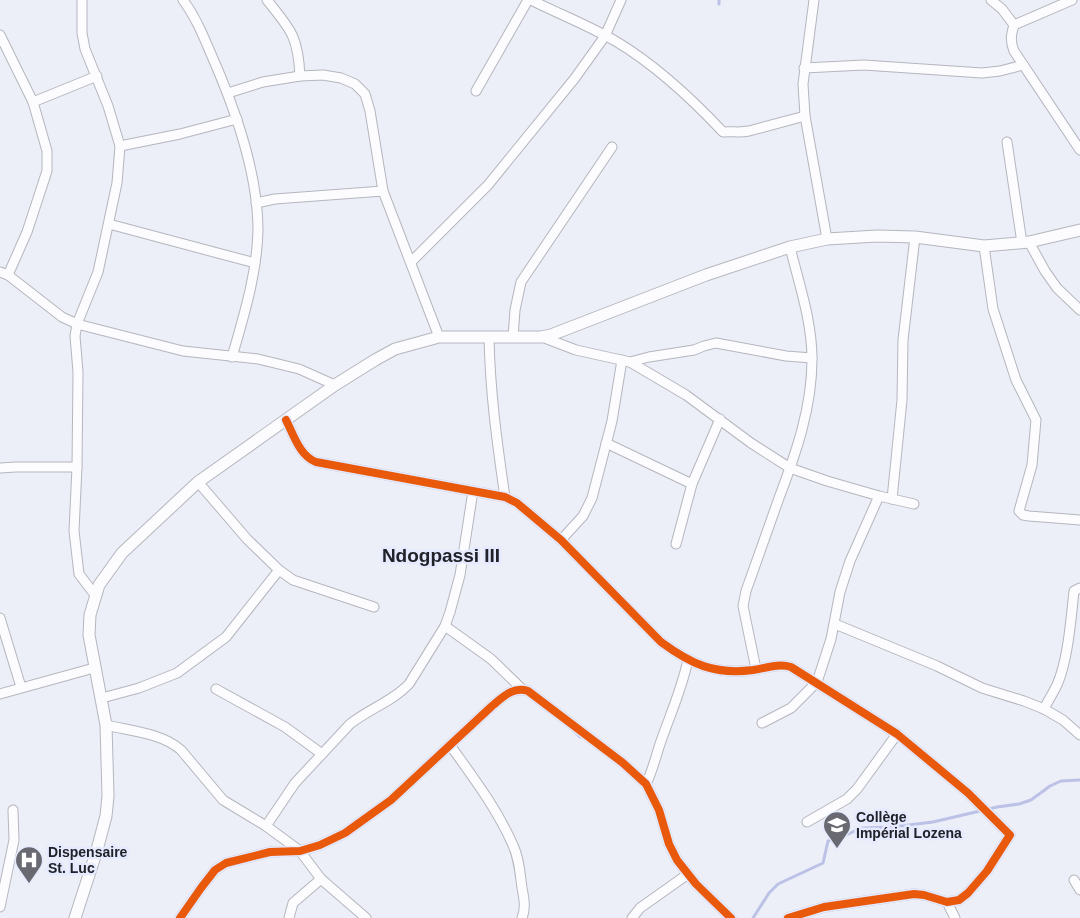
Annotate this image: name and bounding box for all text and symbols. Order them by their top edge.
district label: Ndogpassi III [382,545,500,566]
place label: Collège Impérial Lozena [856,809,962,841]
school or university icon: Collège Impérial Lozena [822,810,852,849]
place label: Dispensaire St. Luc [48,844,128,876]
hospital icon: Dispensaire St. Luc [14,845,44,884]

